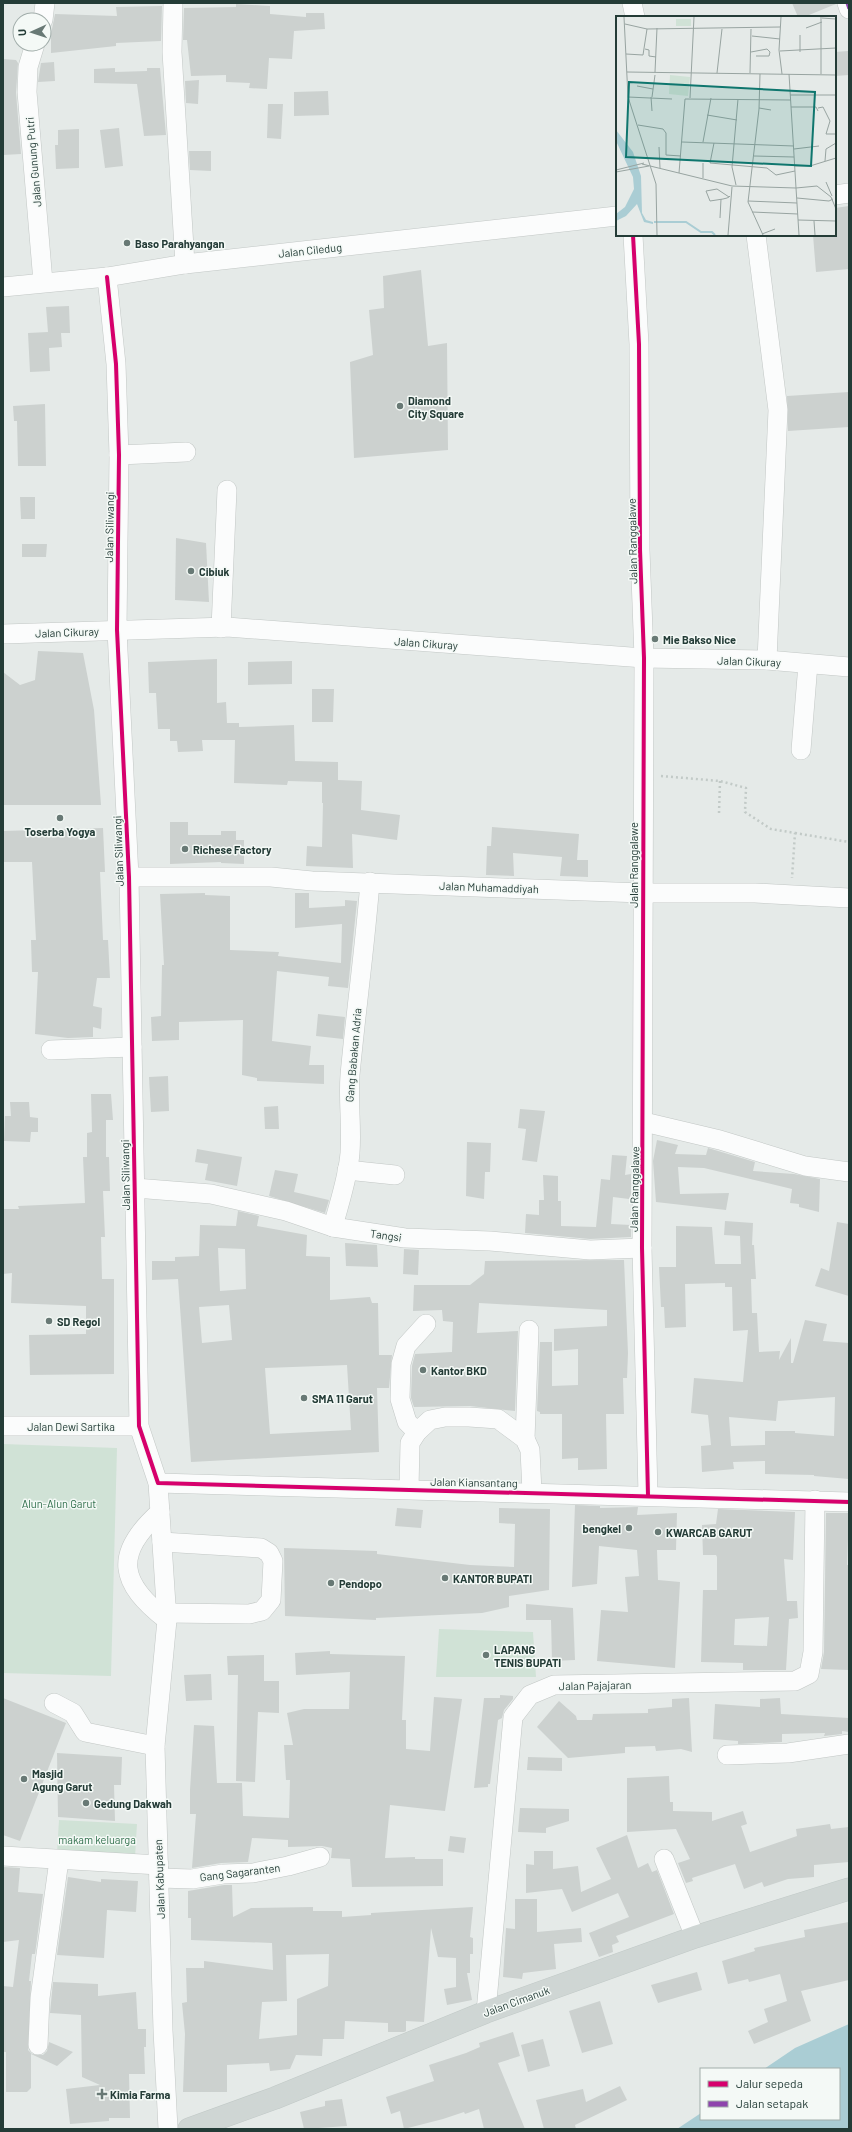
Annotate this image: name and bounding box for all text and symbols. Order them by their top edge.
north arrow [12,12,52,52]
inset map [616,16,836,236]
text: U [15,29,28,36]
street label: Jalan Gunung Putri [23,116,43,207]
place label: Baso Parahyangan [135,237,224,250]
marker: Baso Parahyangan [122,238,132,248]
street label: Jalan Ciledug [278,240,343,260]
place label: Diamond City Square [408,394,464,420]
marker: Diamond City Square [395,401,405,411]
street label: Jalan Siliwangi [102,491,116,563]
street label: Jalan Ranggalawe [625,498,639,584]
place label: Cibiuk [199,565,230,578]
marker: Cibiuk [186,566,196,576]
street label: Jalan Cikuray [35,624,99,640]
place label: Mie Bakso Nice [663,633,736,646]
street label: Jalan Cikuray [394,634,458,652]
marker: Mie Bakso Nice [650,634,660,644]
street label: Jalan Cikuray [717,653,781,669]
marker: Toserba Yogya [55,813,65,823]
street label: Jalan Siliwangi [110,815,126,887]
street label: Jalan Ranggalawe [627,822,640,908]
place label: Toserba Yogya [25,825,96,838]
place label: Richese Factory [193,843,272,856]
marker: Richese Factory [180,844,190,854]
street label: Jalan Muhamaddiyah [439,879,539,895]
street label: Gang Babakan Adria [342,1007,364,1103]
street label: Jalan Siliwangi [118,1139,132,1211]
street label: Jalan Ranggalawe [627,1146,641,1232]
street label: Tangsi [369,1226,403,1244]
place label: SD Regol [57,1315,100,1328]
marker: SD Regol [44,1316,54,1326]
place label: Kantor BKD [431,1364,487,1377]
marker: Kantor BKD [418,1365,428,1375]
place label: SMA 11 Garut [312,1392,373,1405]
marker: SMA 11 Garut [299,1393,309,1403]
street label: Jalan Dewi Sartika [27,1420,115,1433]
street label: Jalan Kiansantang [430,1475,518,1489]
park label: Alun-Alun Garut [22,1497,96,1510]
place label: bengkel [583,1522,621,1535]
marker: bengkel [624,1523,634,1533]
place label: KWARCAB GARUT [666,1526,753,1539]
marker: KWARCAB GARUT [653,1527,663,1537]
place label: KANTOR BUPATI [453,1572,532,1585]
marker: KANTOR BUPATI [440,1573,450,1583]
place label: Pendopo [339,1577,382,1590]
marker: Pendopo [326,1578,336,1588]
place label: LAPANG TENIS BUPATI [494,1643,561,1669]
marker: LAPANG TENIS BUPATI [481,1650,491,1660]
street label: Jalan Pajajaran [559,1678,631,1692]
place label: Masjid Agung Garut [32,1767,93,1793]
marker: Masjid Agung Garut [19,1774,29,1784]
place label: Gedung Dakwah [94,1797,172,1810]
marker: Gedung Dakwah [81,1798,91,1808]
park label: makam keluarga [58,1833,136,1846]
street label: Jalan Kabupaten [151,1839,167,1919]
street label: Gang Sagaranten [199,1861,281,1883]
street label: Jalan Cimanuk [481,1983,551,2019]
legend [700,2068,840,2120]
text: Jalur sepeda [736,2076,803,2090]
place label: Kimia Farma [110,2088,171,2101]
marker: Kimia Farma [97,2089,107,2099]
text: Jalan setapak [736,2096,808,2110]

